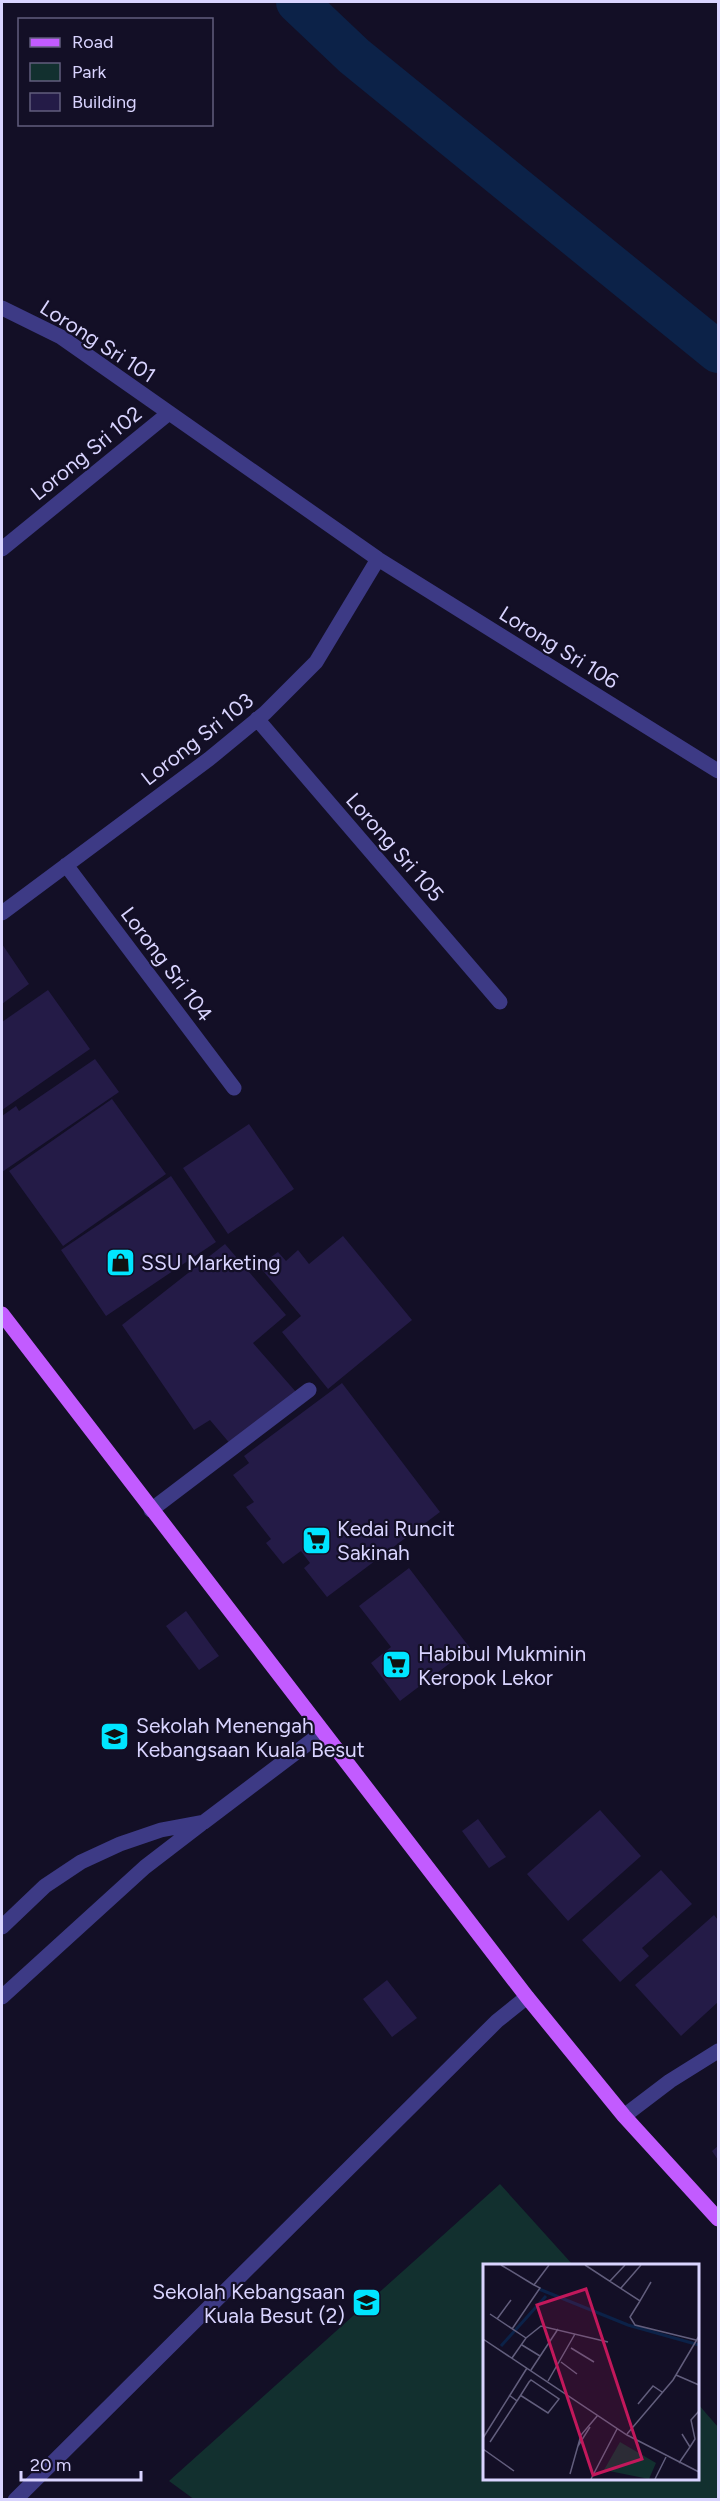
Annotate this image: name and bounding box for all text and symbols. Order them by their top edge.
legend [18,18,213,126]
text: Road [72,31,113,53]
text: Park [72,61,107,83]
text: Building [72,91,137,113]
street label: Lorong Sri 101 [36,294,160,388]
street label: Lorong Sri 102 [25,401,147,505]
street label: Lorong Sri 106 [495,600,623,694]
street label: Lorong Sri 103 [136,688,258,790]
street label: Lorong Sri 105 [341,788,449,906]
street label: Lorong Sri 104 [116,902,218,1026]
shop icon: SSU Marketing [104,1246,136,1278]
place label: SSU Marketing [141,1250,281,1275]
place label: Kedai Runcit Sakinah [337,1516,455,1565]
supermarket icon: Kedai Runcit Sakinah [300,1524,332,1556]
place label: Habibul Mukminin Keropok Lekor [418,1641,586,1690]
supermarket icon: Habibul Mukminin Keropok Lekor [381,1649,413,1681]
place label: Sekolah Menengah Kebangsaan Kuala Besut [136,1713,365,1762]
school or university icon: Sekolah Menengah Kebangsaan Kuala Besut [99,1721,131,1753]
inset map [483,2264,699,2480]
place label: Sekolah Kebangsaan Kuala Besut (2) [152,2279,345,2328]
school or university icon: Sekolah Kebangsaan Kuala Besut (2) [350,2287,382,2319]
scale bar [21,2444,141,2482]
text: 20 m [30,2454,71,2476]

